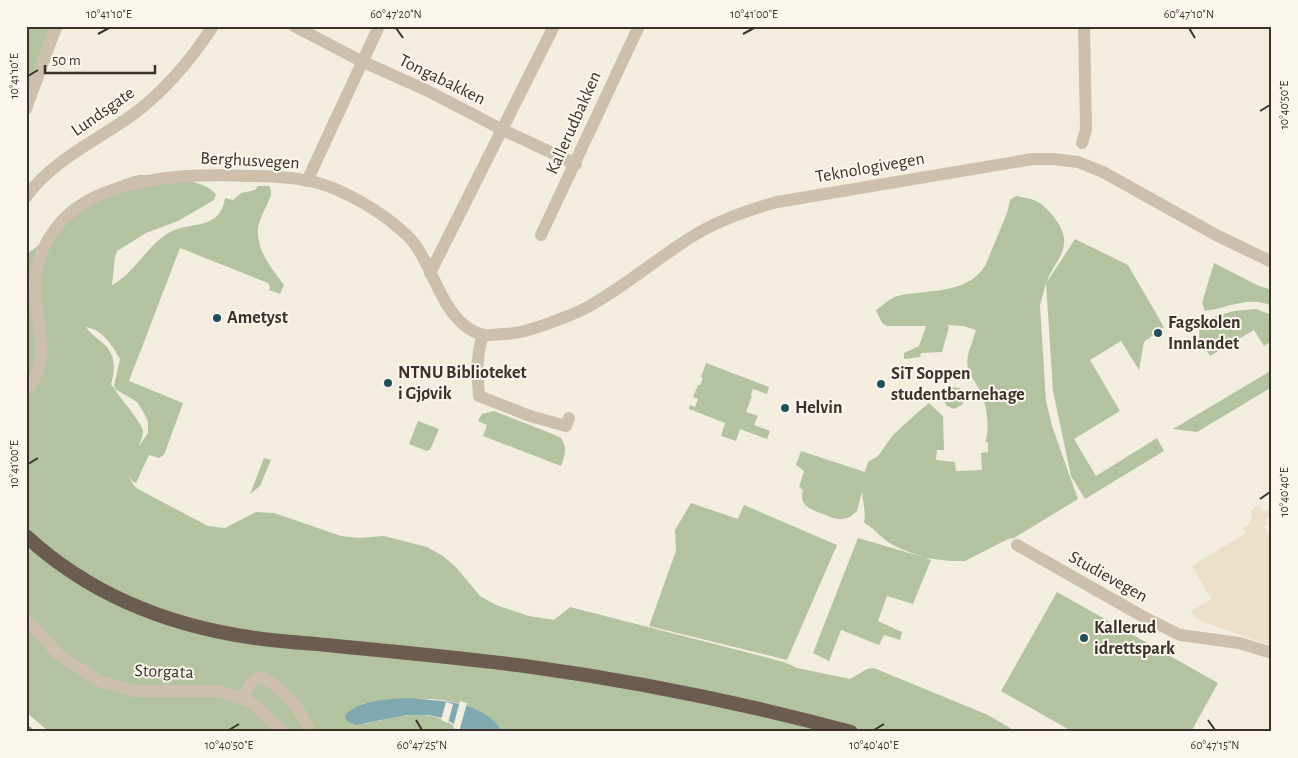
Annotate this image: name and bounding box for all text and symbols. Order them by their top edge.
text: 10°41'10"E [86,8,132,20]
text: 60°47'20"N [370,8,422,20]
text: 10°41'00"E [730,8,778,20]
text: 60°47'10"N [1164,8,1214,20]
scale bar [45,42,155,74]
street label: Tongabakken [396,51,488,109]
text: 10°41'10"E [8,53,20,99]
text: 50 m [52,53,81,68]
street label: Kallerudbakken [543,69,605,177]
text: 10°40'50"E [1278,80,1290,129]
street label: Lundsgate [68,84,138,140]
street label: Berghusvegen [200,149,300,173]
street label: Teknologivegen [814,150,926,186]
place label: Ametyst [227,309,288,327]
marker: Ametyst [211,312,223,324]
place label: Fagskolen Innlandet [1168,314,1241,353]
marker: Fagskolen Innlandet [1152,327,1164,339]
place label: NTNU Biblioteket i Gjøvik [398,364,527,403]
place label: SiT Soppen studentbarnehage [891,365,1025,404]
marker: NTNU Biblioteket i Gjøvik [382,377,394,389]
marker: SiT Soppen studentbarnehage [875,378,887,390]
place label: Helvin [795,399,843,417]
marker: Helvin [779,402,791,414]
text: 10°41'00"E [8,440,20,488]
text: 10°40'40"E [1278,467,1290,517]
street label: Studievegen [1065,548,1151,606]
place label: Kallerud idrettspark [1094,619,1175,658]
marker: Kallerud idrettspark [1078,632,1090,644]
street label: Storgata [134,662,194,682]
text: 10°40'50"E [205,739,254,751]
text: 60°47'25"N [397,739,447,751]
text: 10°40'40"E [849,739,899,751]
text: 60°47'15"N [1191,739,1239,751]

